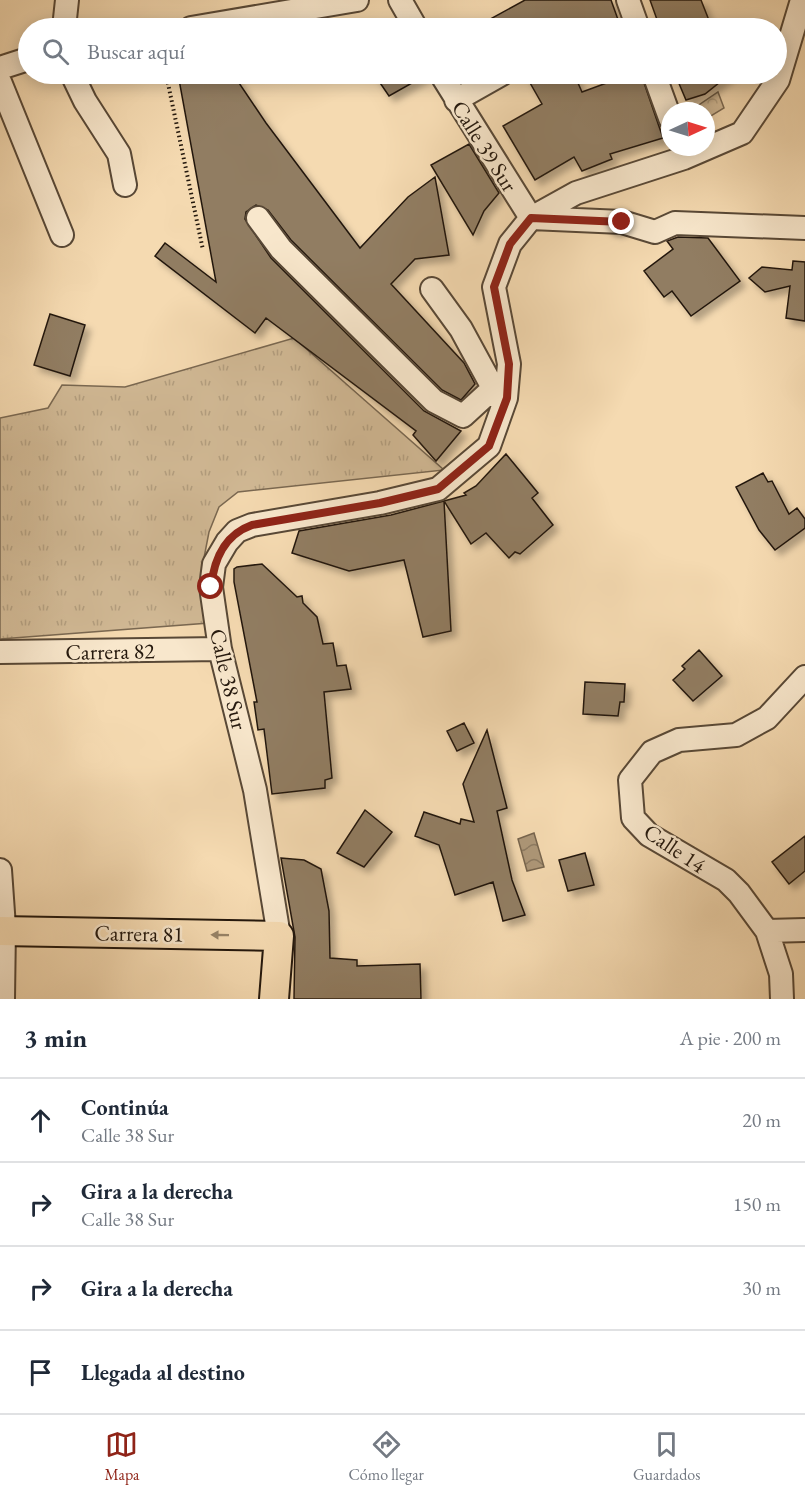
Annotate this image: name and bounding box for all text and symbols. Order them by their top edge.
search box [18,18,787,84]
icon: search [39,35,72,68]
text: Buscar aquí [87,37,185,66]
street label: Calle 39 Sur [445,95,524,198]
north arrow [661,102,715,156]
route end [608,208,634,234]
route start [197,573,223,599]
street label: Calle 38 Sur [203,626,254,733]
street label: Carrera 82 [65,636,155,667]
street label: Calle 14 [638,817,712,880]
street label: Carrera 81 [94,918,184,949]
one-way arrow [211,930,230,939]
text: 3 min [24,1021,87,1055]
text: A pie · 200 m [680,1025,781,1051]
text: Continúa [81,1093,169,1122]
icon: ahead [24,1104,57,1137]
text: 20 m [742,1107,781,1133]
text: Calle 38 Sur [81,1122,174,1148]
text: Gira a la derecha [81,1177,233,1206]
icon: right [24,1188,57,1221]
text: 150 m [733,1191,781,1217]
text: Calle 38 Sur [81,1206,174,1232]
icon: right [24,1272,57,1305]
text: Gira a la derecha [81,1274,233,1303]
text: 30 m [742,1275,781,1301]
icon: arrive [24,1356,57,1389]
text: Llegada al destino [81,1358,245,1387]
tab: Mapa [105,1428,139,1485]
tab: Cómo llegar [348,1428,424,1485]
tab: Guardados [633,1428,700,1485]

